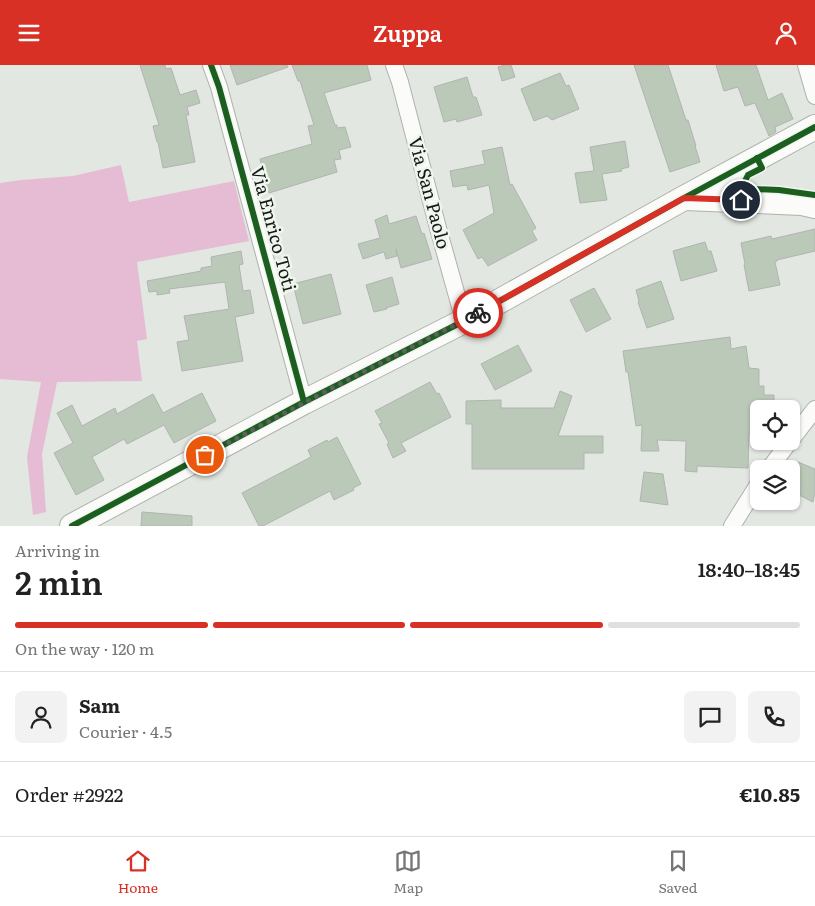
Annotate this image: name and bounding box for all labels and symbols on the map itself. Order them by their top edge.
street label: Via San Paolo [403,134,458,252]
street label: Via Enrico Toti [245,163,304,294]
pin [720,179,762,221]
courier [453,288,503,338]
pin [184,434,226,476]

